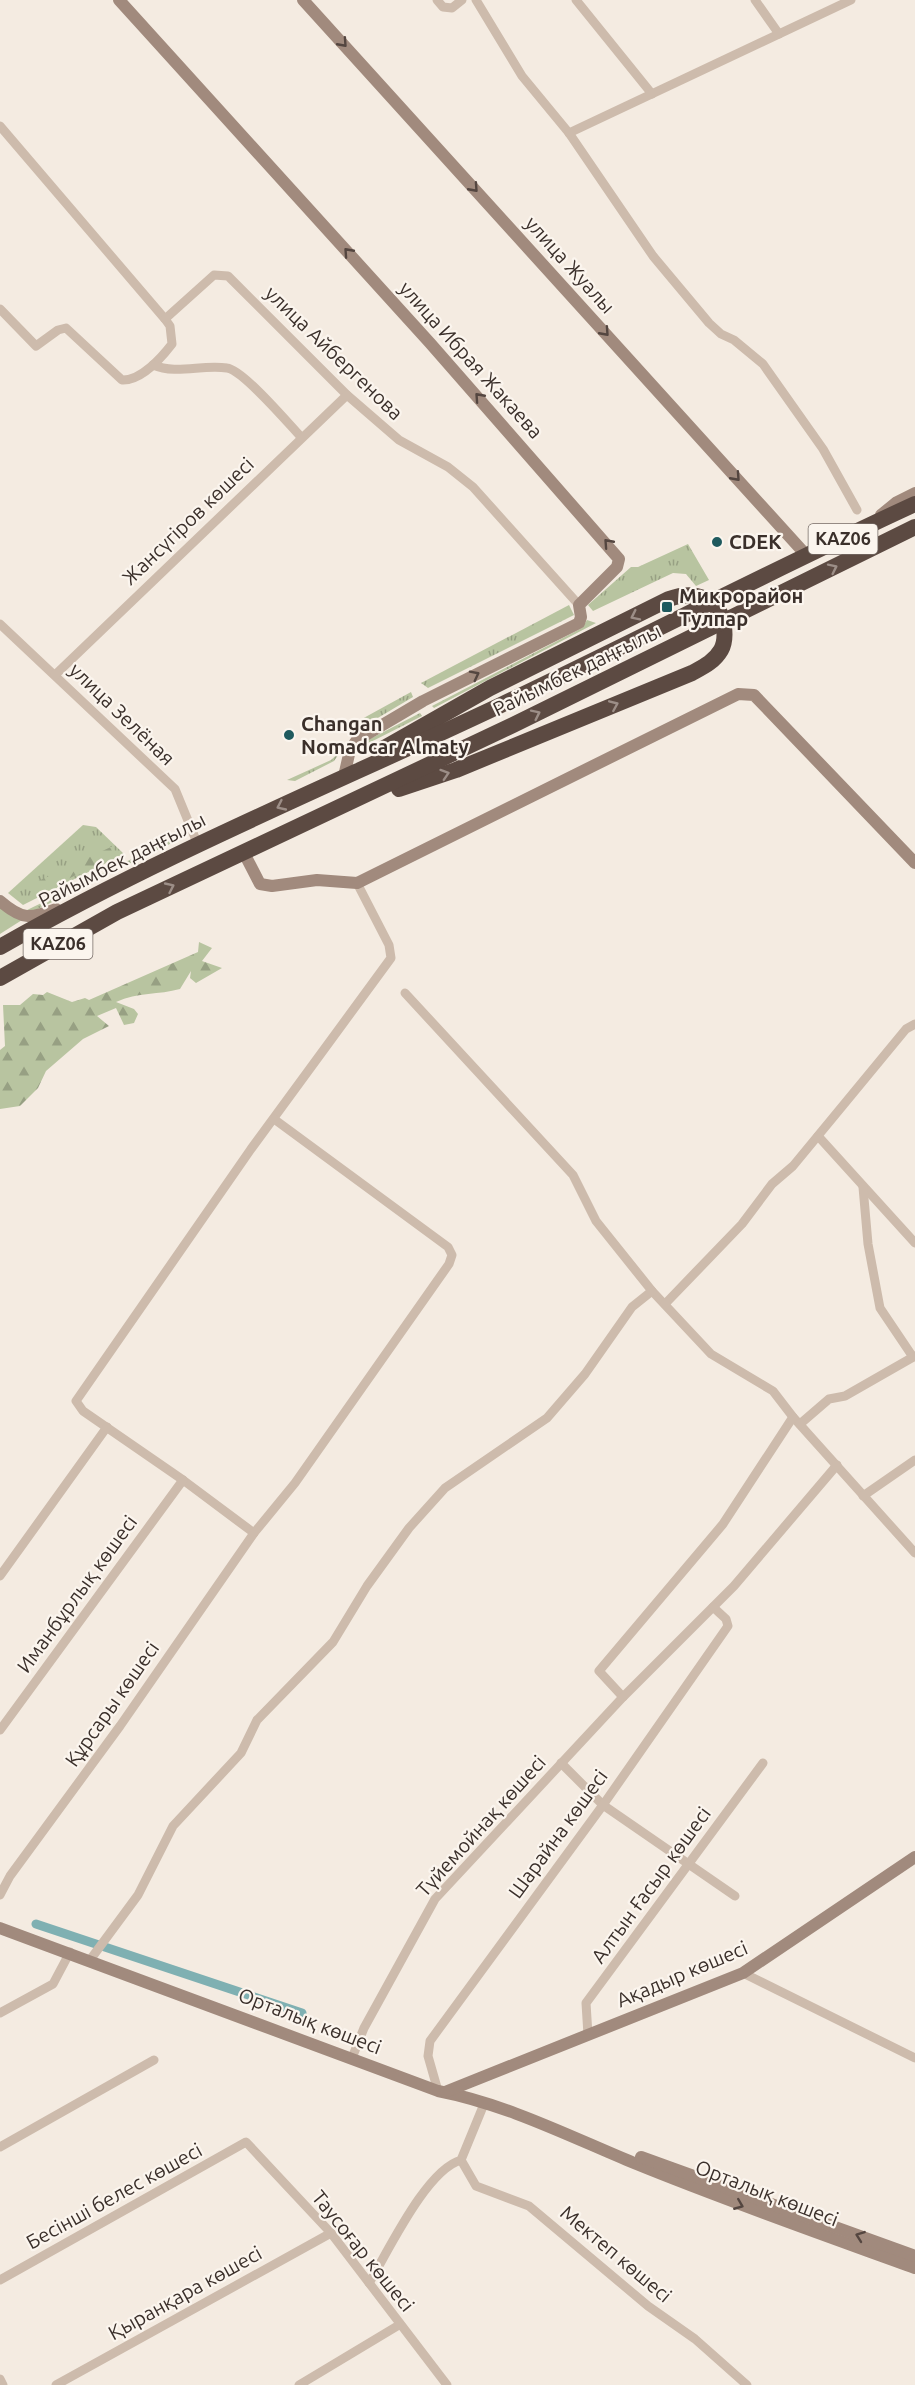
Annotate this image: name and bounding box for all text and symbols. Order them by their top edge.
one-way arrow [336,37,347,47]
one-way arrow [467,181,478,192]
street label: улица Жуалы [521,211,620,318]
one-way arrow [344,248,355,259]
street label: улица Ибрая Жакаева [395,277,548,443]
street label: улица Айбергенова [261,281,408,424]
one-way arrow [598,326,609,336]
one-way arrow [475,393,486,404]
street label: Жансүгіров көшесі [117,452,258,589]
one-way arrow [728,470,739,481]
road number: KАZ06 [808,524,878,554]
place label: CDEK [729,530,782,553]
marker: CDEK [710,535,724,549]
one-way arrow [604,539,615,550]
one-way arrow [826,563,837,575]
place label: Микрорайон Тулпар [679,584,803,630]
marker: Микрорайон Тулпар [660,600,674,614]
one-way arrow [630,609,641,620]
street label: Райымбек даңғылы [489,619,665,720]
street label: улица Зелёная [65,658,180,770]
one-way arrow [469,671,480,682]
one-way arrow [608,700,619,712]
one-way arrow [529,710,540,721]
place label: Changan Nomadcar Almaty [301,712,469,758]
marker: Changan Nomadcar Almaty [282,728,296,742]
one-way arrow [439,769,450,781]
one-way arrow [276,799,287,811]
street label: Райымбек даңғылы [34,807,209,912]
one-way arrow [163,883,174,895]
road number: KАZ06 [23,929,92,959]
street label: Иманбұрлық көшесі [12,1511,141,1677]
street label: Құрсары көшесі [60,1637,163,1771]
street label: Түйемойнақ көшесі [411,1750,550,1901]
street label: Шарайна көшесі [503,1765,612,1902]
street label: Алтын Ғасыр көшесі [586,1802,715,1967]
street label: Ақадыр көшесі [613,1936,751,2011]
street label: Орталық көшесі [235,1983,385,2058]
street label: Бесінші белес көшесі [22,2138,206,2253]
street label: Орталық көшесі [692,2155,842,2230]
street label: Тауcоғар көшесі [308,2186,419,2316]
one-way arrow [732,2198,743,2210]
street label: Мектеп көшесі [556,2201,676,2307]
one-way arrow [855,2231,866,2244]
street label: Қыранқара көшесі [104,2241,266,2344]

